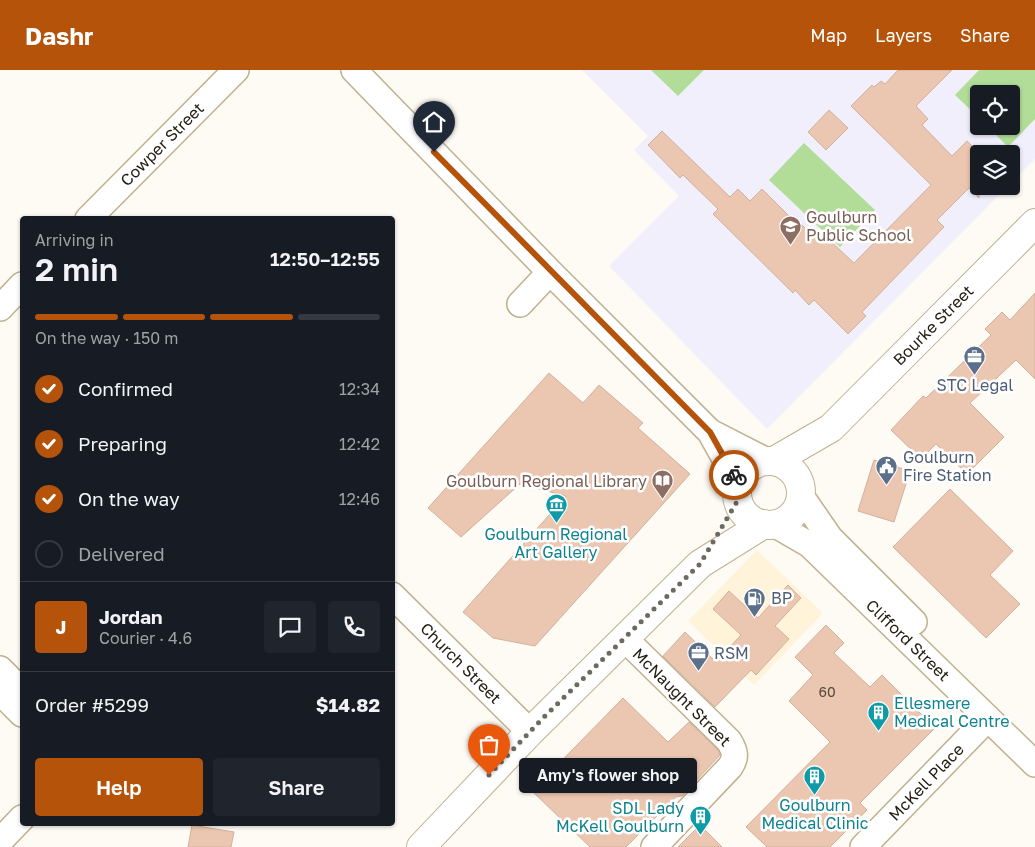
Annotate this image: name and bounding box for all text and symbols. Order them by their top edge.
text: Dashr [25,21,93,50]
text: Map [810,24,847,46]
text: Layers [875,24,932,46]
text: Share [960,24,1010,46]
map controls [970,85,1020,195]
button: locate [970,85,1020,135]
street label: Cowper Street [116,98,208,190]
pin [413,101,455,152]
icon: home [420,108,448,136]
button: layers [970,145,1020,195]
place label: Goulburn Public School [806,207,911,245]
school or university icon: Goulburn Public School [778,214,802,245]
text: Arriving in [35,230,114,250]
text: 12:50–12:55 [270,247,380,270]
text: 2 min [35,250,118,288]
street label: Bourke Street [889,281,977,369]
text: On the way · 150 m [35,328,178,348]
office icon: STC Legal [963,344,987,375]
icon: check [35,375,63,403]
place label: STC Legal [937,375,1013,395]
text: Confirmed [78,377,173,400]
text: 12:34 [339,379,380,399]
icon: check [35,430,63,458]
text: Preparing [78,432,167,455]
text: 12:42 [339,434,380,454]
place label: Goulburn Fire Station [903,447,992,485]
courier [709,450,759,500]
public building icon: Goulburn Fire Station [875,454,899,485]
icon: bike [720,461,748,489]
library icon: Goulburn Regional Library [651,469,675,500]
place label: Goulburn Regional Library [446,471,647,491]
icon: check [35,485,63,513]
text: On the way [78,487,180,510]
text: 12:46 [339,489,380,509]
museum icon: Goulburn Regional Art Gallery [544,493,568,524]
place label: Goulburn Regional Art Gallery [484,524,628,562]
text: Delivered [78,542,165,565]
fuel station icon: BP [743,586,767,617]
place label: BP [771,588,792,608]
street label: Clifford Street [862,595,954,685]
button: chat [264,601,316,653]
button: phone [328,601,380,653]
text: Jordan [99,605,163,628]
text: J [56,615,66,638]
street label: Church Street [416,618,506,708]
text: Courier · 4.6 [99,628,192,648]
office icon: RSM [686,641,710,672]
place label: RSM [714,643,749,663]
street label: McNaught Street [629,644,735,750]
house number: 60 [818,683,836,700]
text: Order #5299 [35,693,149,716]
text: $14.82 [316,693,380,716]
place label: Ellesmere Medical Centre [894,693,1010,731]
building icon: Ellesmere Medical Centre [866,700,890,731]
pin [468,724,510,775]
icon: bag [475,731,503,759]
street label: McKell Place [884,739,968,825]
button: Help [35,758,203,816]
button: Share [213,758,380,816]
callout: Amy's flower shop [519,758,696,792]
building icon: Goulburn Medical Clinic [803,764,827,795]
text: Amy's flower shop [537,765,679,785]
place label: Goulburn Medical Clinic [761,795,869,833]
place label: SDL Lady McKell Goulburn [556,798,684,836]
building icon: SDL Lady McKell Goulburn [688,805,712,836]

